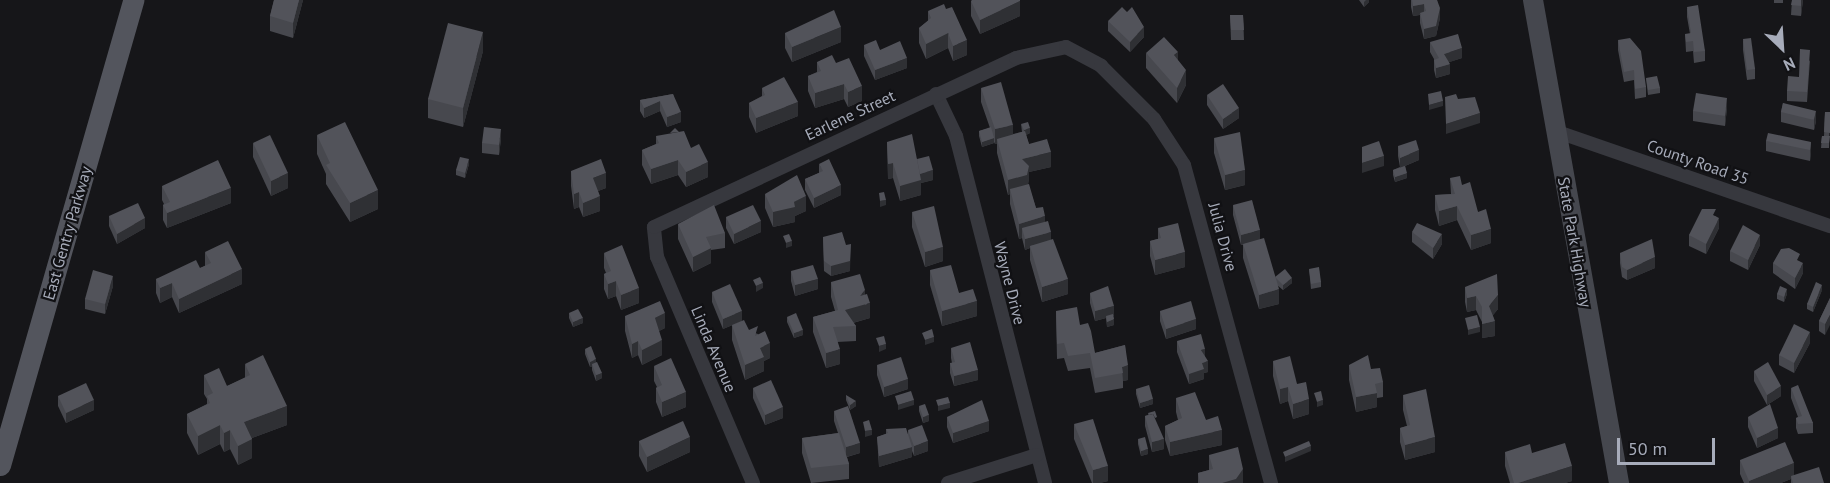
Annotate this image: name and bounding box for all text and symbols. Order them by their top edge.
north arrow [1752,18,1812,78]
text: N [1781,53,1799,76]
street label: Earlene Street [802,86,898,144]
street label: County Road 35 [1644,135,1752,189]
street label: East Gentry Parkway [39,164,95,302]
street label: State Park Highway [1554,175,1596,309]
street label: Julia Drive [1205,201,1241,273]
street label: Wayne Drive [990,239,1030,327]
street label: Linda Avenue [687,303,741,395]
scale bar [1620,426,1718,464]
text: 50 m [1628,437,1667,460]

